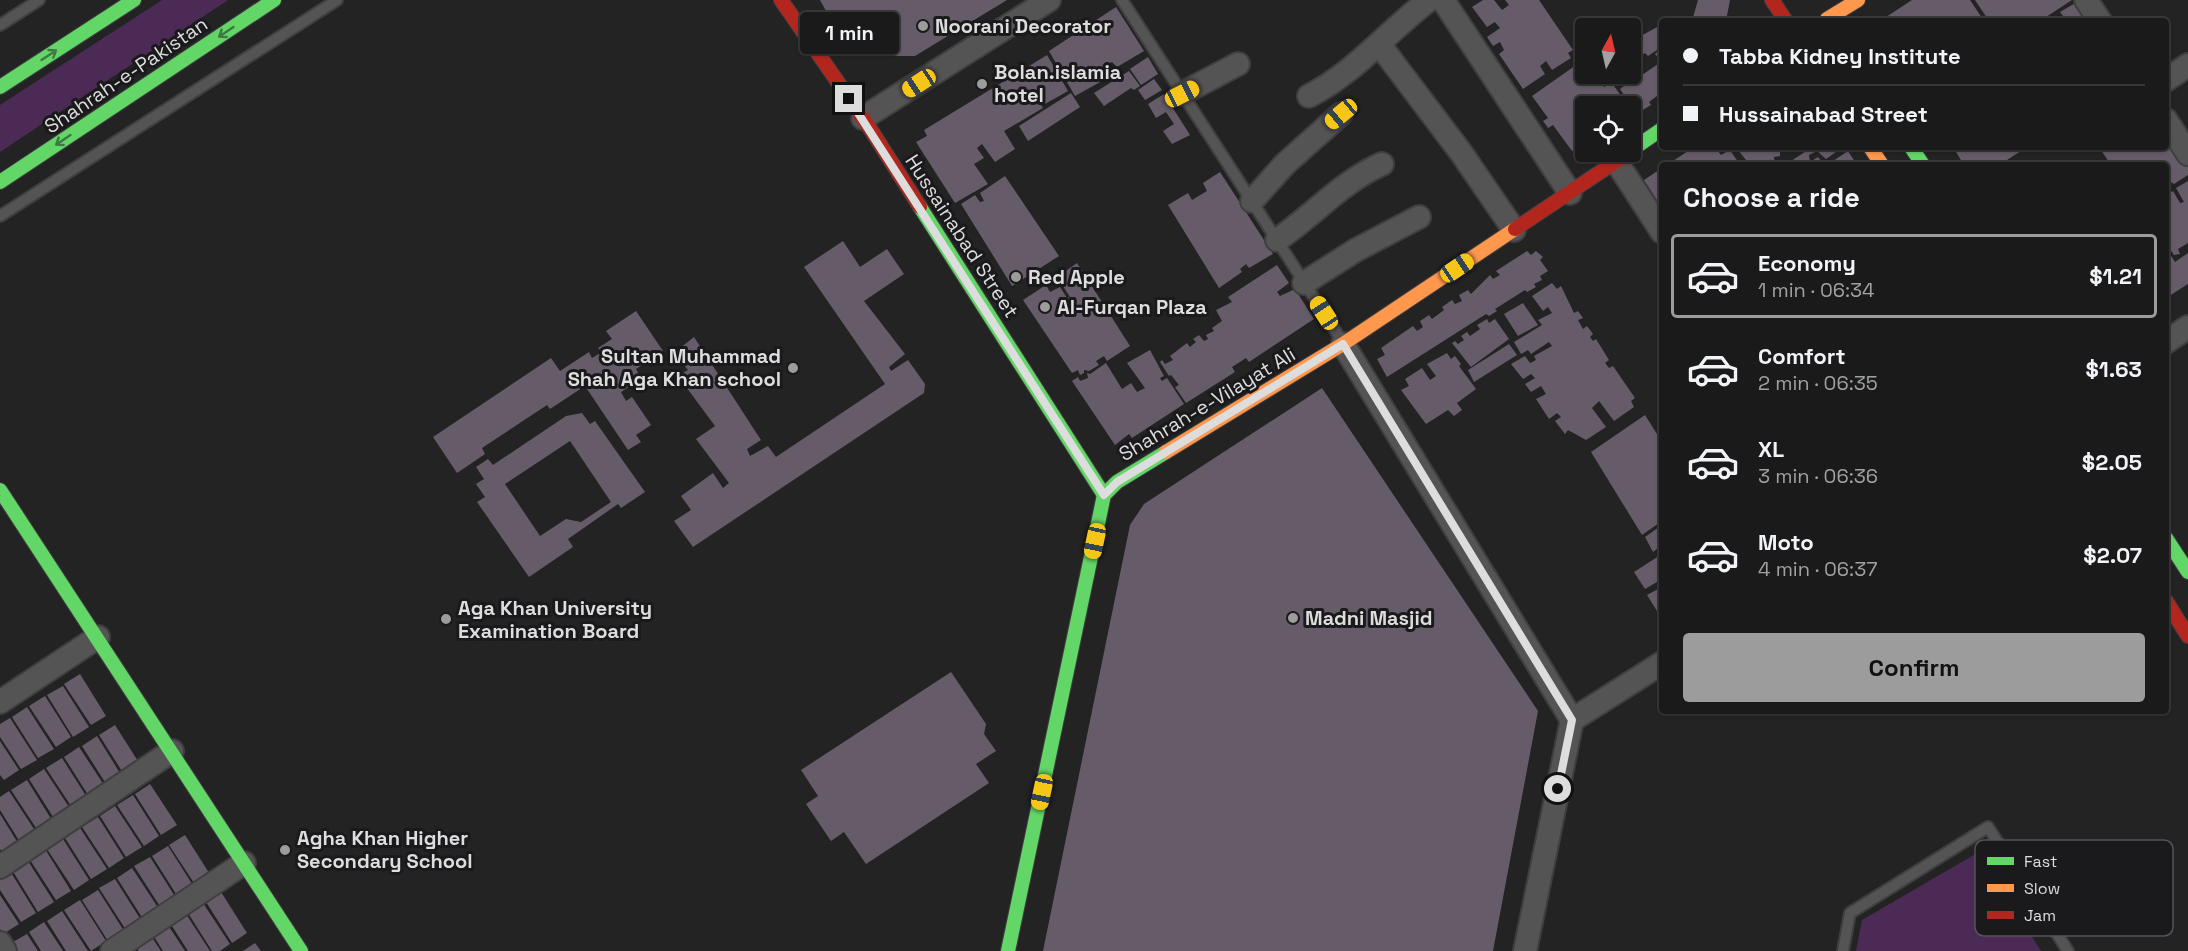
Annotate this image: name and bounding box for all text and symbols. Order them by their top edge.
street label: Shahrah-e-Pakistan [39,11,213,139]
callout: 1 min [800,12,898,54]
place label: Noorani Decorator [935,13,1111,39]
north arrow [1575,18,1641,84]
map controls [1575,18,1641,162]
marker: Noorani Decorator [916,19,930,33]
text: 1 min [825,20,874,46]
one-way arrow [217,26,234,39]
text: Tabba Kidney Institute [1719,42,1961,70]
one-way arrow [40,49,57,61]
place label: Bolan.islamia hotel [994,59,1122,108]
car [899,66,939,100]
marker: Bolan.islamia hotel [975,77,989,91]
car [1162,78,1202,110]
route end [835,85,862,112]
car [1321,96,1361,132]
button: locate [1575,96,1641,162]
text: Hussainabad Street [1719,100,1928,128]
one-way arrow [55,134,72,146]
street label: Hussainabad Street [899,149,1025,323]
text: Choose a ride [1683,180,1860,215]
icon: car [1686,249,1740,303]
text: Economy [1758,249,1856,277]
car [1437,250,1477,286]
text: $1.21 [2089,262,2142,290]
place label: Red Apple [1028,264,1125,290]
marker: Red Apple [1009,270,1023,284]
text: 1 min · 06:34 [1758,277,1875,303]
car [1307,293,1341,333]
place label: Al-Furqan Plaza [1057,294,1207,320]
marker: Al-Furqan Plaza [1038,300,1052,314]
street label: Shahrah-e-Vilayat Ali [1114,341,1300,467]
icon: car [1686,342,1740,396]
text: Comfort [1758,342,1846,370]
place label: Sultan Muhammad Shah Aga Khan school [568,343,781,392]
text: $1.63 [2085,355,2142,383]
marker: Sultan Muhammad Shah Aga Khan school [786,361,800,375]
text: 2 min · 06:35 [1758,370,1878,396]
icon: car [1686,435,1740,489]
text: XL [1758,435,1784,463]
text: $2.05 [2082,448,2142,476]
text: 3 min · 06:36 [1758,463,1878,489]
car [1082,522,1108,560]
icon: car [1686,528,1740,582]
text: Moto [1758,528,1814,556]
text: $2.07 [2083,541,2142,569]
text: 4 min · 06:37 [1758,556,1878,582]
place label: Aga Khan University Examination Board [458,595,652,644]
place label: Madni Masjid [1305,605,1433,631]
marker: Madni Masjid [1286,611,1300,625]
marker: Aga Khan University Examination Board [439,612,453,626]
button: Confirm [1683,633,2145,702]
car [1029,773,1055,811]
route start [1544,775,1571,802]
place label: Agha Khan Higher Secondary School [297,825,473,874]
legend [1975,840,2173,936]
marker: Agha Khan Higher Secondary School [278,843,292,857]
text: Fast [2024,851,2057,872]
text: Slow [2024,878,2060,899]
text: Jam [2024,905,2056,926]

